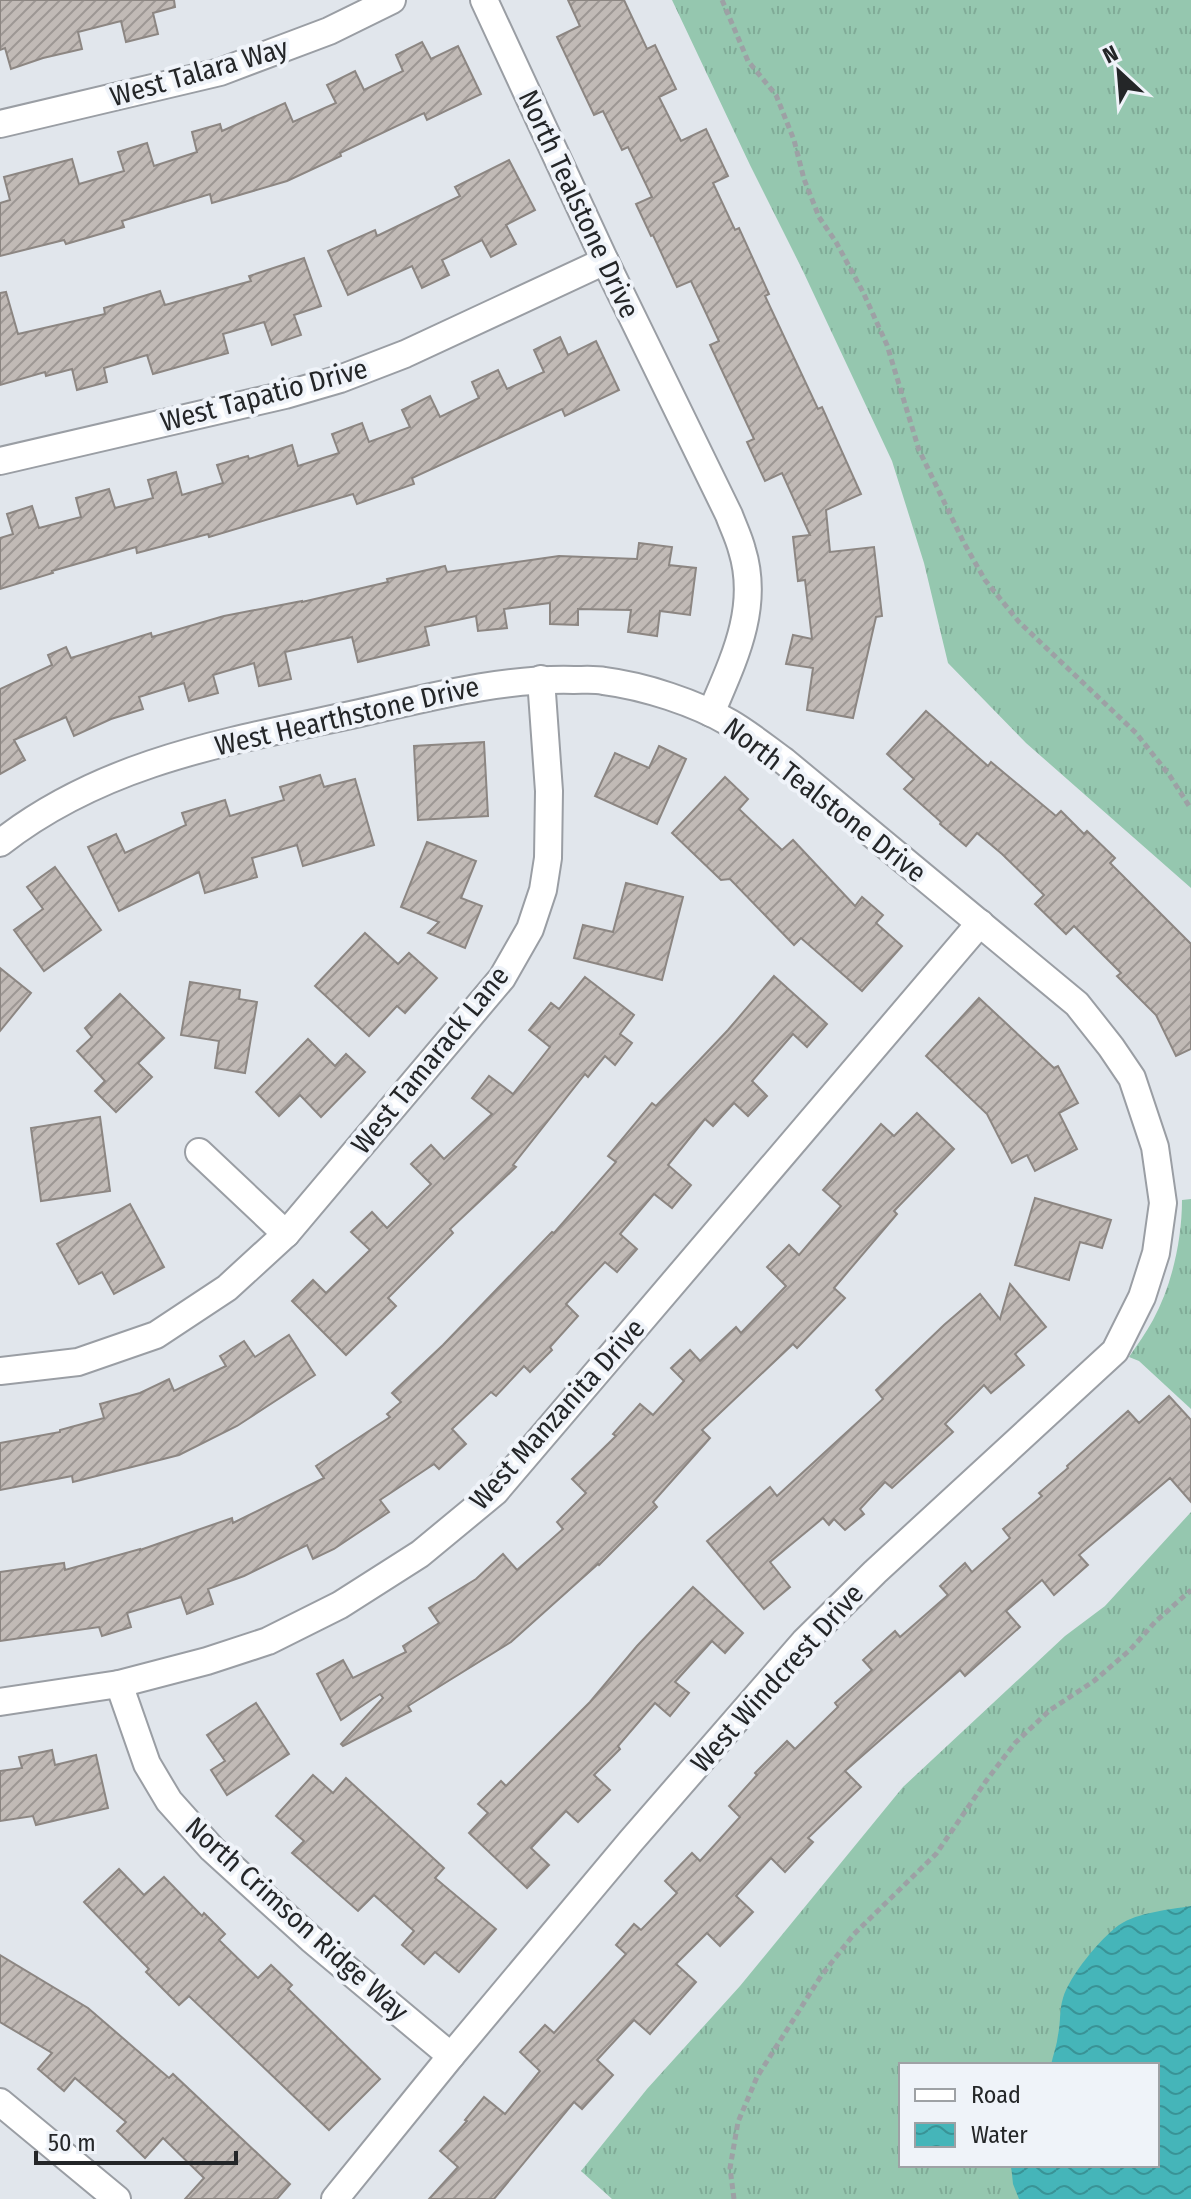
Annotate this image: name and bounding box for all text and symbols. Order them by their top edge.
street label: West Talara Way [106,31,292,113]
north arrow [1079,32,1159,112]
text: N [1099,39,1122,69]
street label: North Tealstone Drive [512,85,646,323]
street label: West Tapatio Drive [157,352,371,438]
street label: West Hearthstone Drive [212,670,482,762]
street label: North Tealstone Drive [717,711,933,889]
street label: West Tamarack Lane [344,960,516,1160]
street label: West Manzanita Drive [463,1312,651,1516]
street label: West Windcrest Drive [684,1577,870,1779]
street label: North Crimson Ridge Way [179,1810,416,2028]
legend [899,2063,1159,2167]
text: Road [971,2081,1021,2109]
scale bar [36,2115,236,2165]
text: Water [971,2121,1028,2149]
text: 50 m [48,2129,96,2157]

